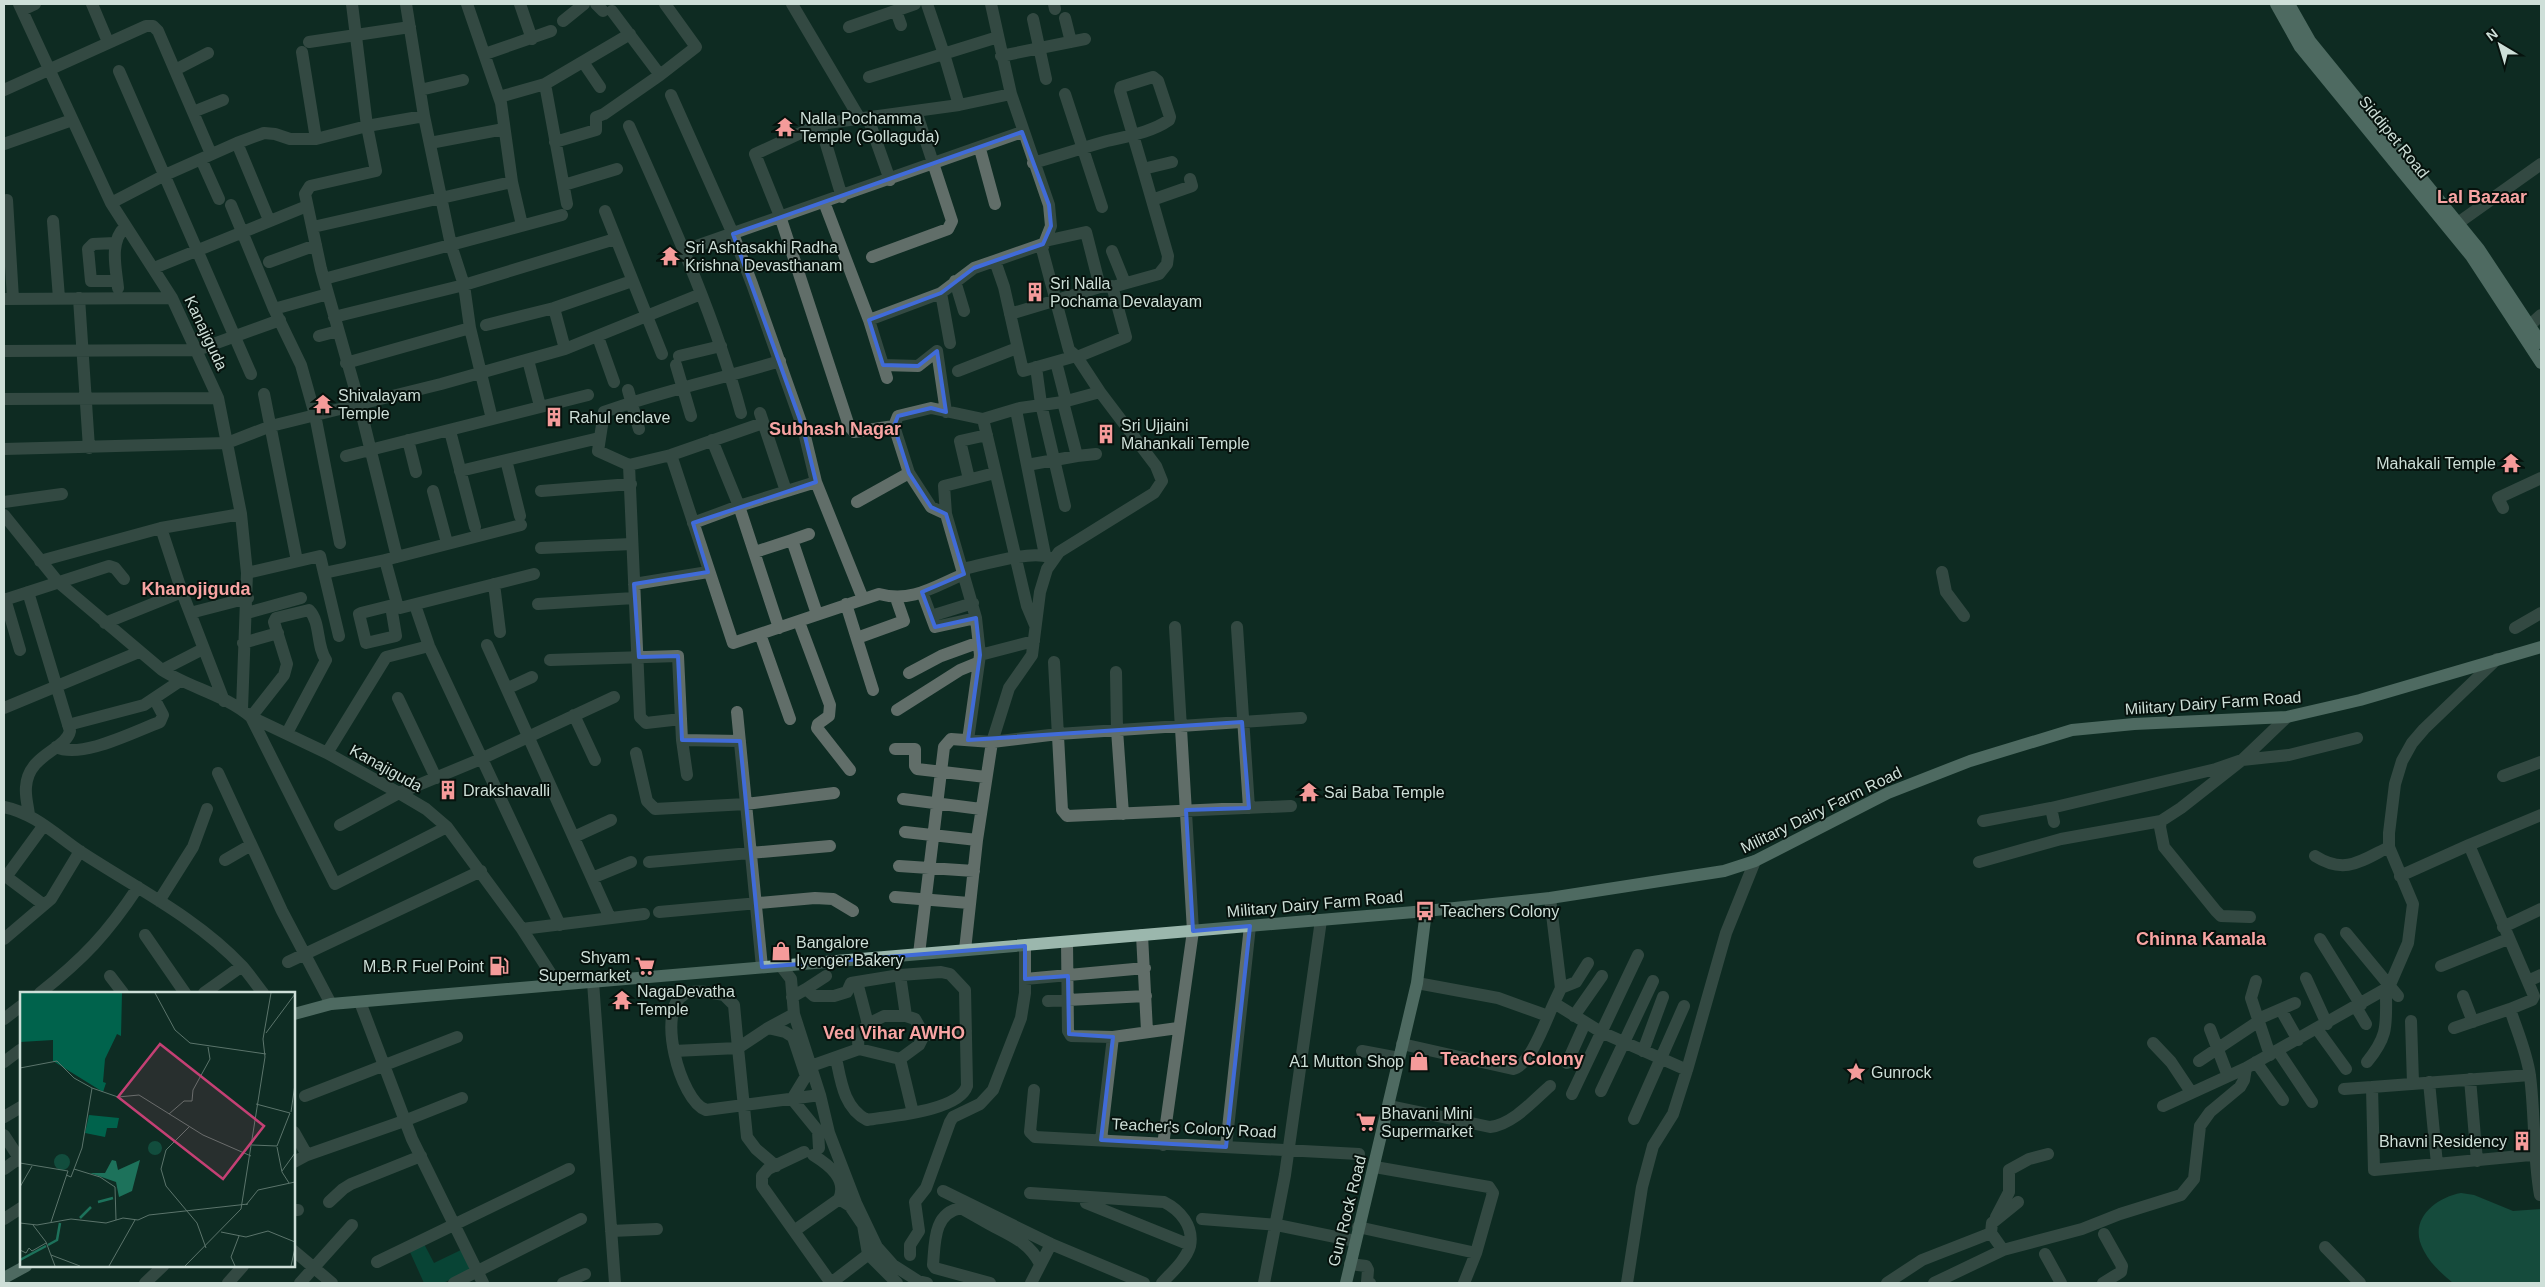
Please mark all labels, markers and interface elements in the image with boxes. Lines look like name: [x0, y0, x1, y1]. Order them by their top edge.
north arrow: [2475, 20, 2525, 70]
text: N: [2483, 25, 2501, 44]
street label: Siddipet Road: [2356, 93, 2432, 181]
place label: Nalla Pochamma Temple (Gollaguda): [800, 110, 940, 145]
temple icon: Nalla Pochamma Temple (Gollaguda): [774, 116, 796, 138]
district label: Lal Bazaar: [2437, 187, 2527, 207]
place label: Sri Ashtasakhi Radha Krishna Devasthanam: [685, 239, 842, 274]
temple icon: Sri Ashtasakhi Radha Krishna Devasthanam: [659, 245, 681, 267]
place label: Sri Nalla Pochama Devalayam: [1050, 275, 1202, 310]
building icon: Sri Nalla Pochama Devalayam: [1024, 281, 1046, 303]
street label: Kanajiguda: [181, 293, 231, 373]
place label: Shivalayam Temple: [338, 387, 421, 422]
temple icon: Shivalayam Temple: [312, 393, 334, 415]
building icon: Rahul enclave: [543, 406, 565, 428]
place label: Rahul enclave: [569, 409, 671, 426]
place label: Sri Ujjaini Mahankali Temple: [1121, 417, 1250, 452]
district label: Subhash Nagar: [769, 419, 901, 439]
building icon: Sri Ujjaini Mahankali Temple: [1095, 423, 1117, 445]
temple icon: Mahakali Temple: [2500, 452, 2522, 474]
place label: Mahakali Temple: [2376, 455, 2496, 472]
district label: Khanojiguda: [142, 579, 251, 599]
street label: Military Dairy Farm Road: [2124, 688, 2302, 718]
street label: Kanajiguda: [347, 741, 425, 795]
street label: Military Dairy Farm Road: [1738, 764, 1904, 856]
building icon: Drakshavalli: [437, 779, 459, 801]
temple icon: Sai Baba Temple: [1298, 781, 1320, 803]
place label: Drakshavalli: [463, 782, 550, 799]
place label: Sai Baba Temple: [1324, 784, 1445, 801]
street label: Military Dairy Farm Road: [1226, 888, 1404, 920]
bus stop icon: Teachers Colony: [1414, 900, 1436, 922]
place label: Teachers Colony: [1440, 903, 1559, 920]
district label: Chinna Kamala: [2136, 929, 2267, 949]
place label: Bangalore Iyenger Bakery: [796, 934, 904, 969]
shop icon: Bangalore Iyenger Bakery: [770, 940, 792, 962]
place label: Shyam Supermarket: [538, 949, 631, 984]
fuel station icon: M.B.R Fuel Point: [488, 955, 510, 977]
supermarket icon: Shyam Supermarket: [634, 955, 656, 977]
place label: M.B.R Fuel Point: [363, 958, 485, 975]
place label: NagaDevatha Temple: [637, 983, 735, 1018]
temple icon: NagaDevatha Temple: [611, 989, 633, 1011]
inset map: [20, 992, 295, 1267]
district label: Ved Vihar AWHO: [823, 1023, 965, 1043]
district label: Teachers Colony: [1440, 1049, 1584, 1069]
shop icon: A1 Mutton Shop: [1408, 1050, 1430, 1072]
place label: A1 Mutton Shop: [1289, 1053, 1404, 1070]
place icon: Gunrock: [1845, 1061, 1867, 1083]
place label: Gunrock: [1871, 1064, 1932, 1081]
place label: Bhavani Mini Supermarket: [1381, 1105, 1473, 1140]
supermarket icon: Bhavani Mini Supermarket: [1355, 1111, 1377, 1133]
street label: Teacher's Colony Road: [1111, 1115, 1277, 1141]
building icon: Bhavni Residency: [2511, 1130, 2533, 1152]
place label: Bhavni Residency: [2379, 1133, 2507, 1150]
street label: Gun Rock Road: [1325, 1154, 1369, 1268]

